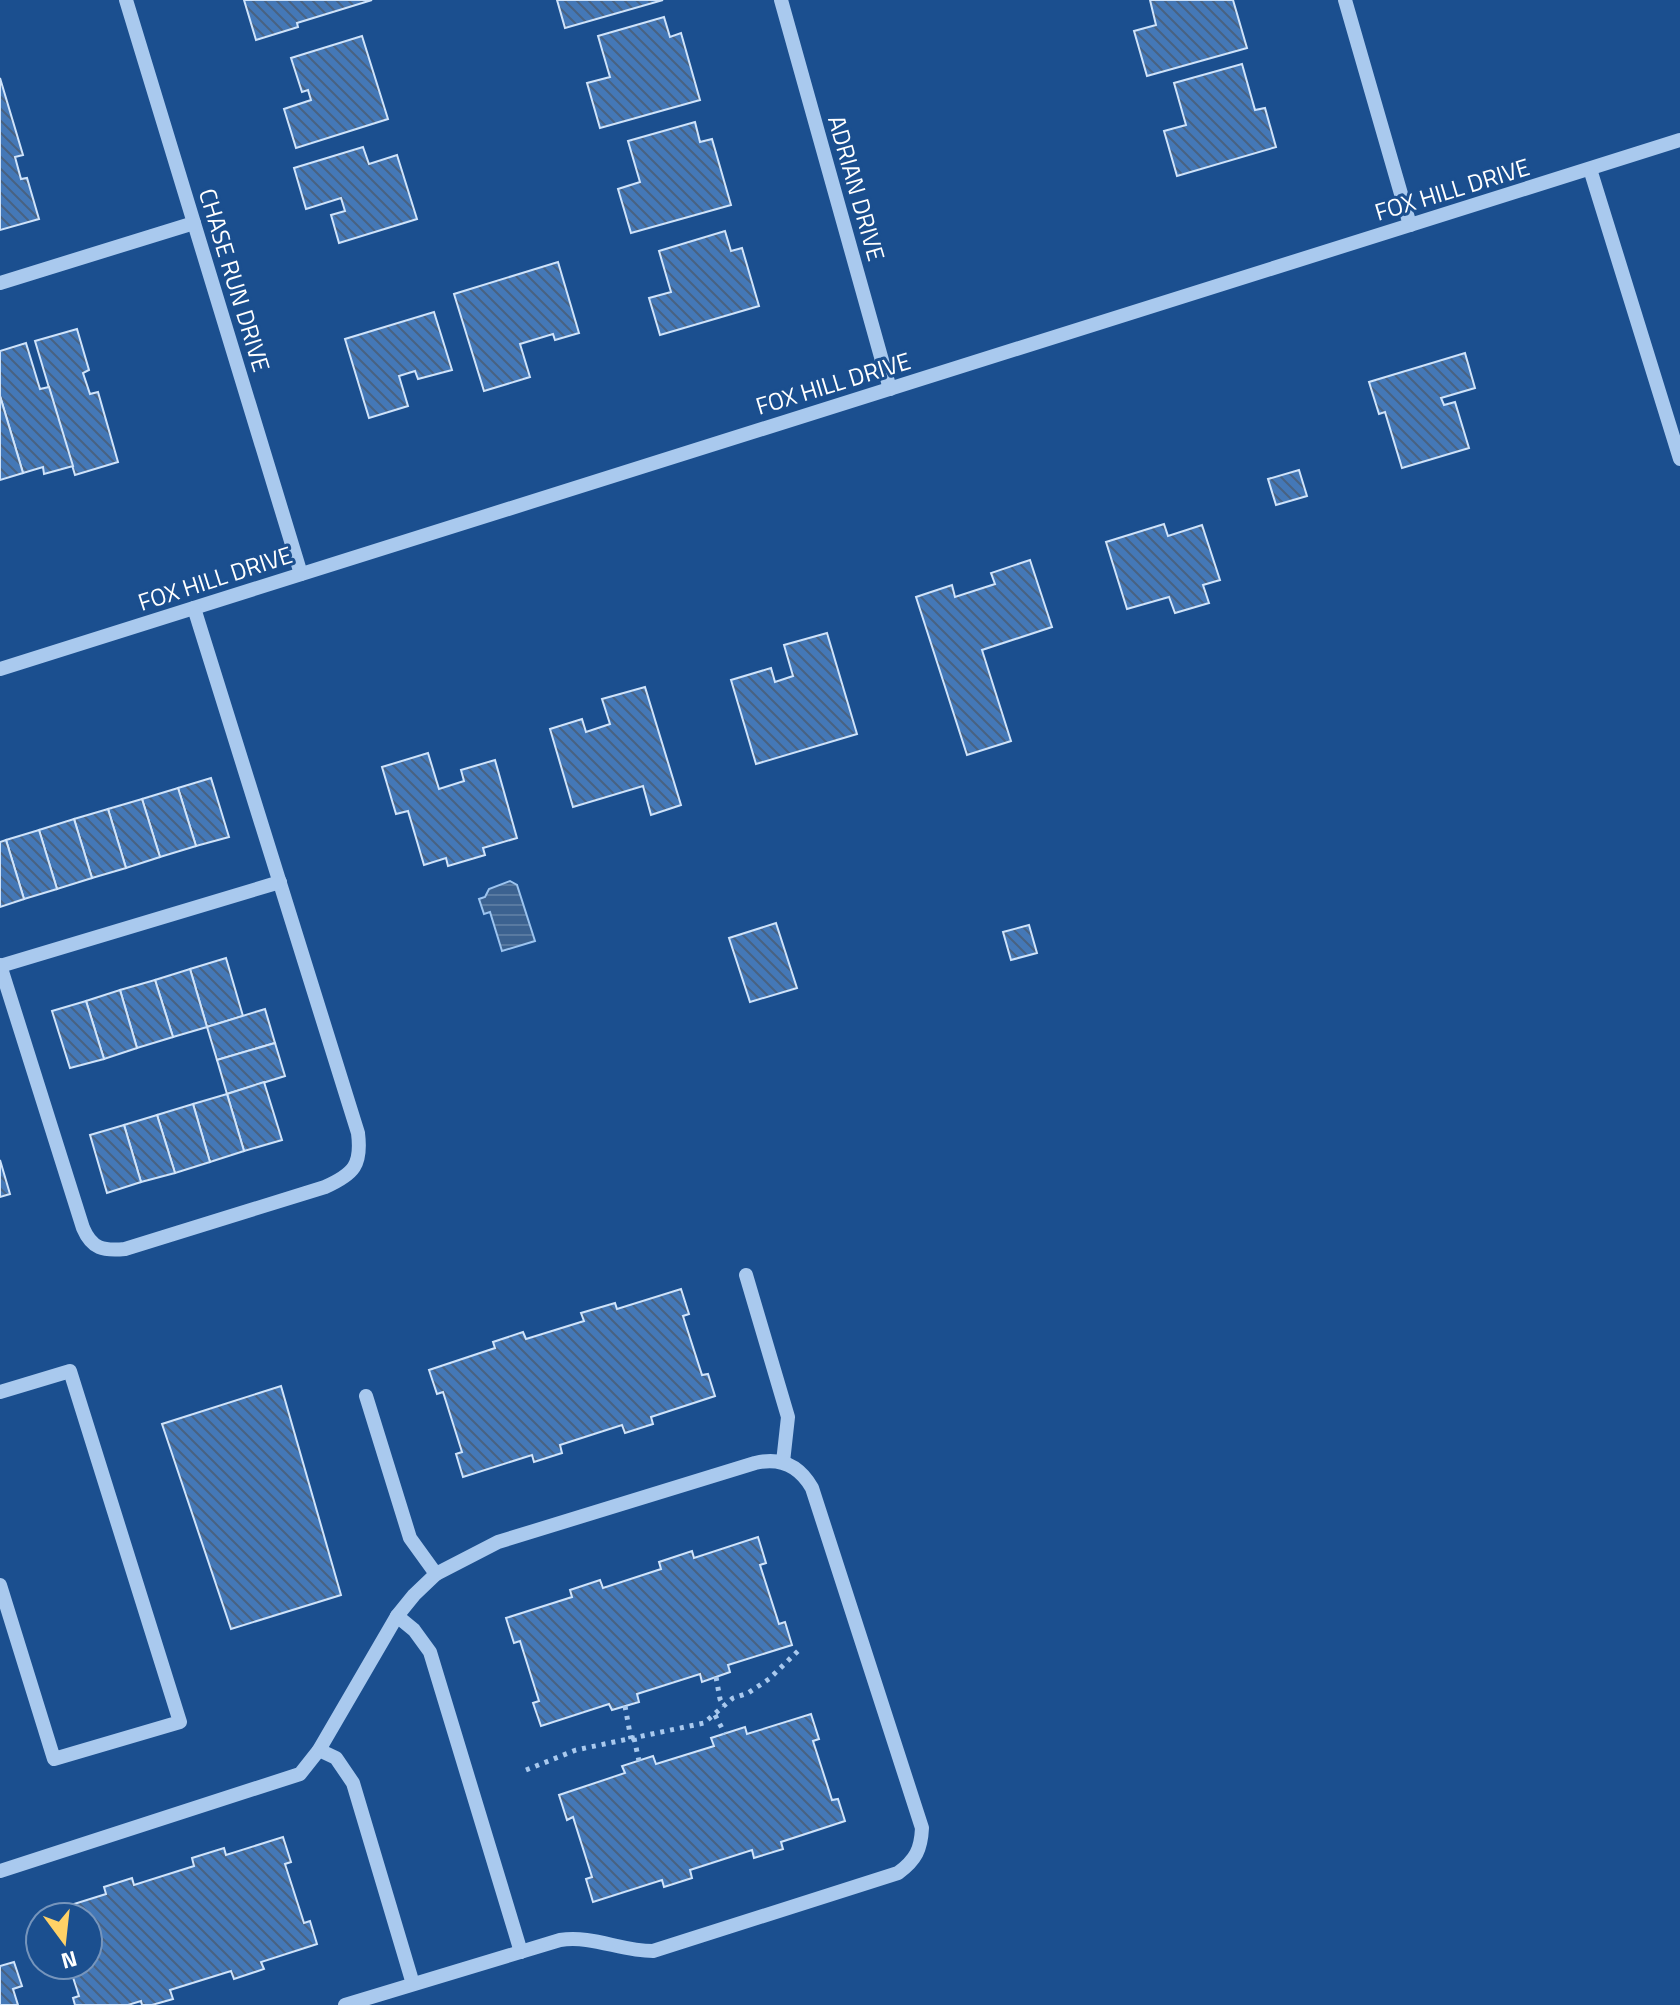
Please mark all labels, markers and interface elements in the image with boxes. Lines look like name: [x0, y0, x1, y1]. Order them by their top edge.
street label: ADRIAN DRIVE: [819, 111, 895, 265]
street label: FOX HILL DRIVE: [1370, 148, 1534, 230]
street label: CHASE RUN DRIVE: [190, 184, 280, 376]
street label: FOX HILL DRIVE: [751, 342, 915, 424]
street label: FOX HILL DRIVE: [133, 536, 297, 620]
north arrow: [24, 1901, 104, 1981]
text: N: [57, 1942, 81, 1979]

